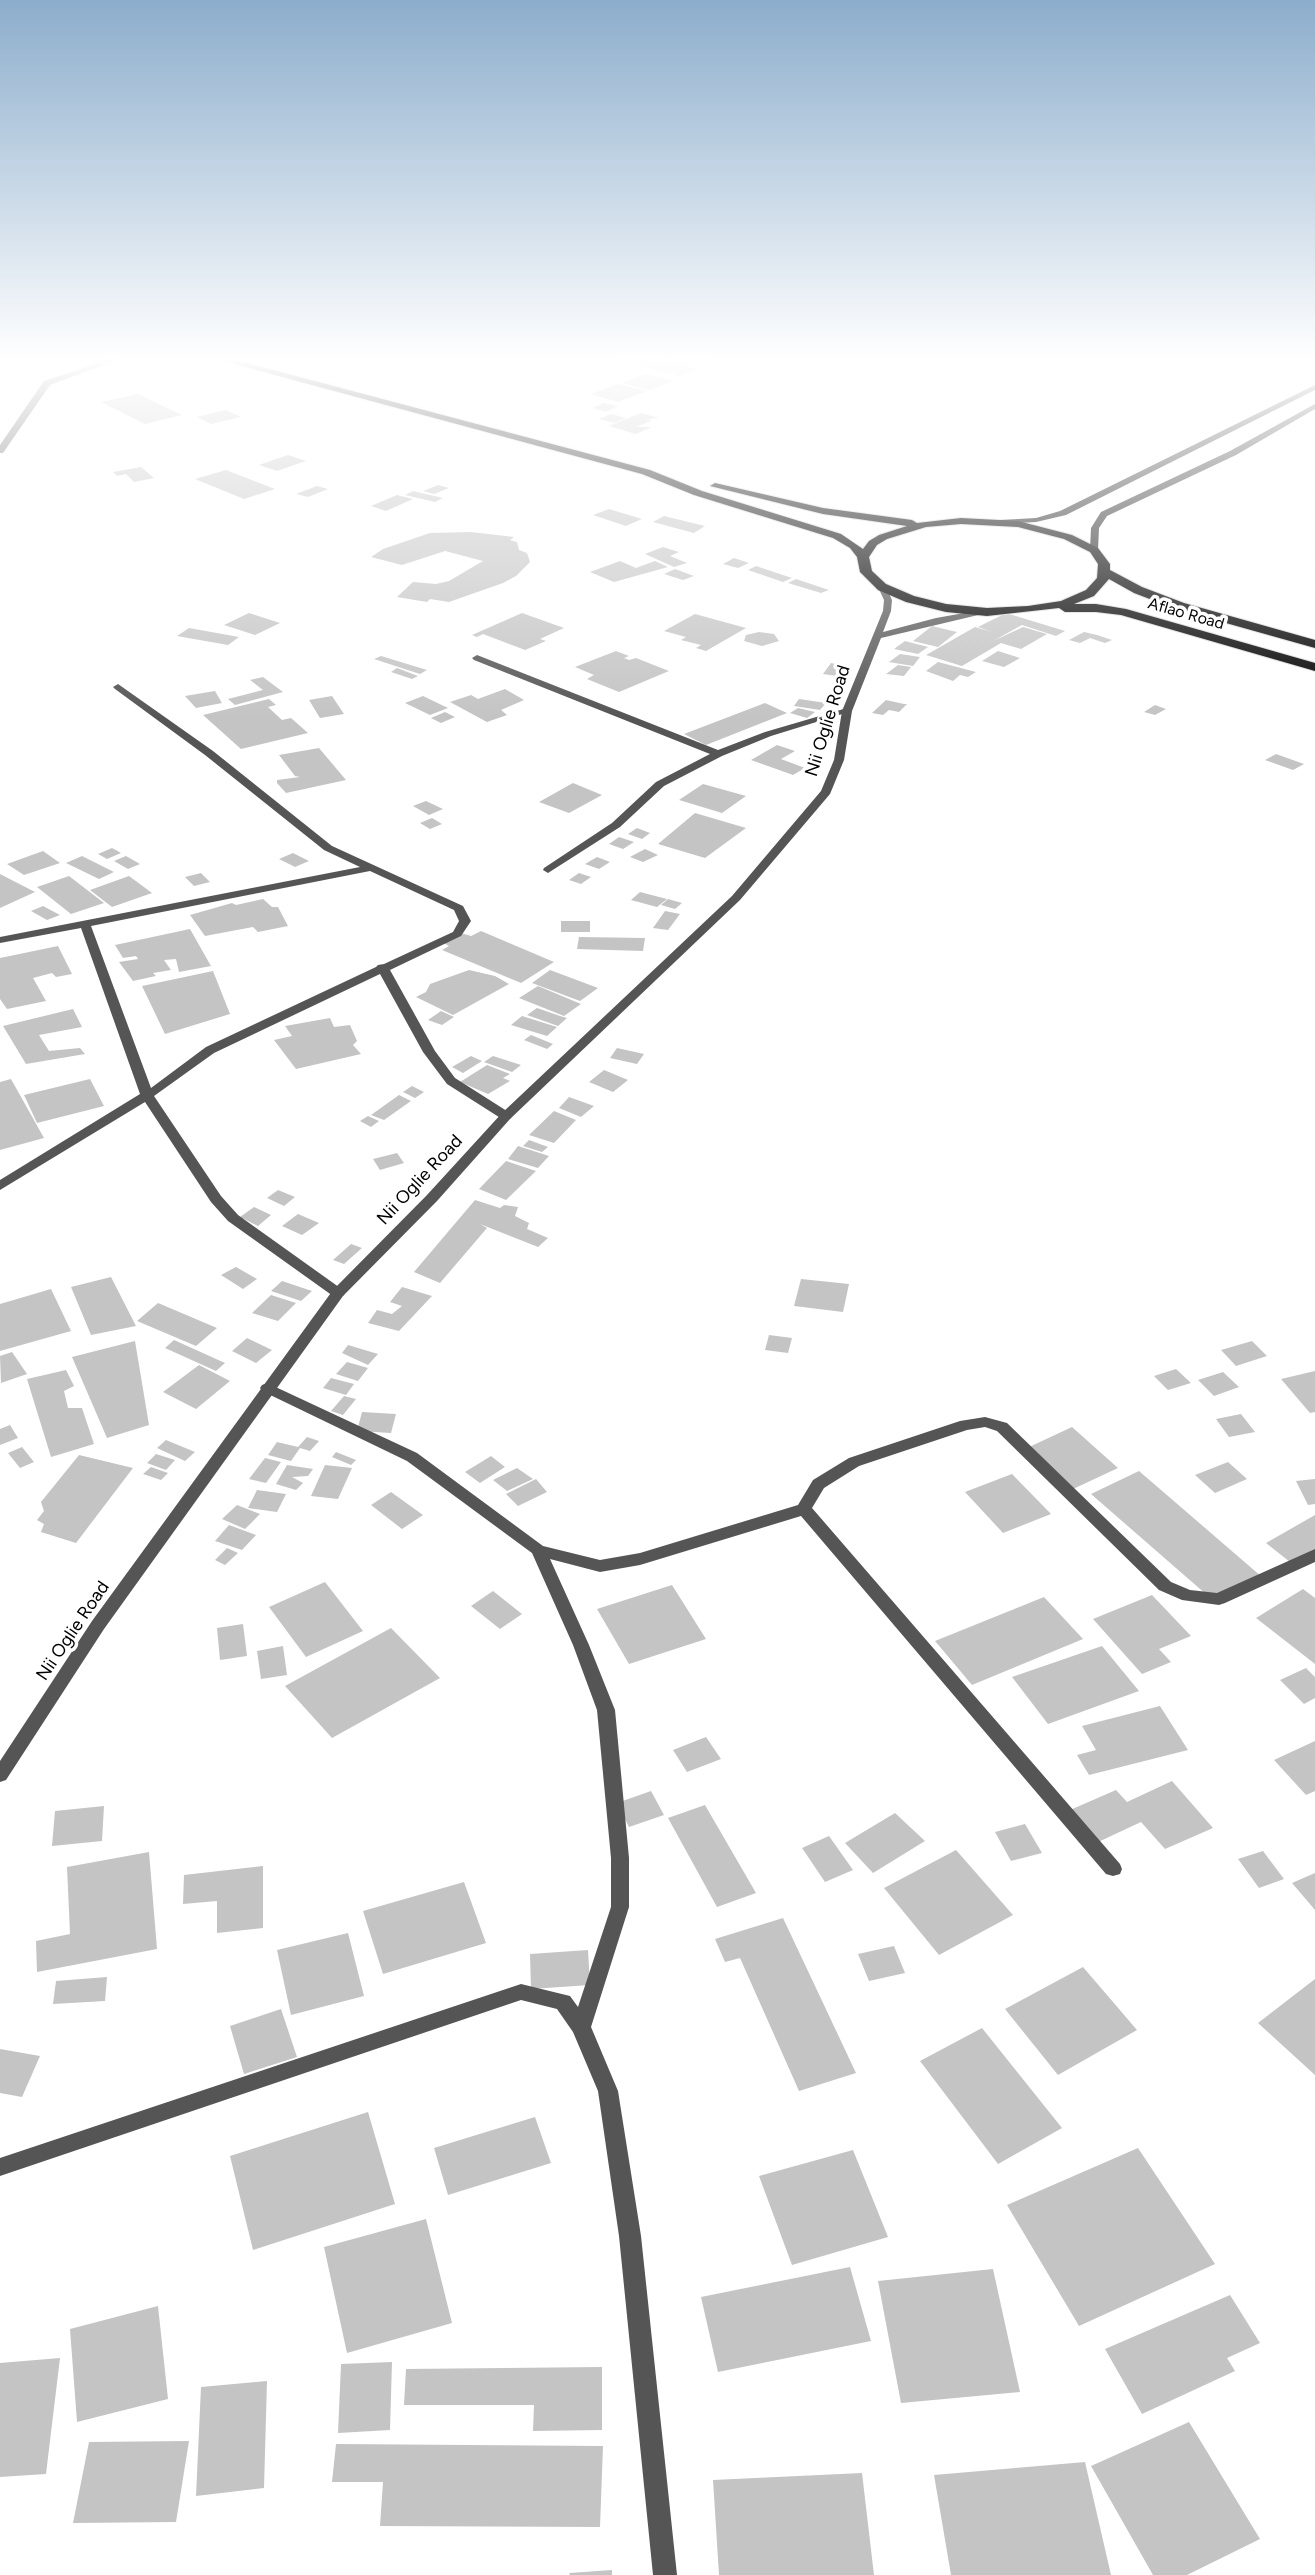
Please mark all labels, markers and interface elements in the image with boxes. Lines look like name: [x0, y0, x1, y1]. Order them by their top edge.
street label: Aflao Road: [1146, 594, 1226, 634]
street label: Nii Oglie Road: [801, 663, 855, 779]
street label: Nii Oglie Road: [373, 1131, 467, 1229]
street label: Nii Oglie Road: [32, 1577, 114, 1685]

